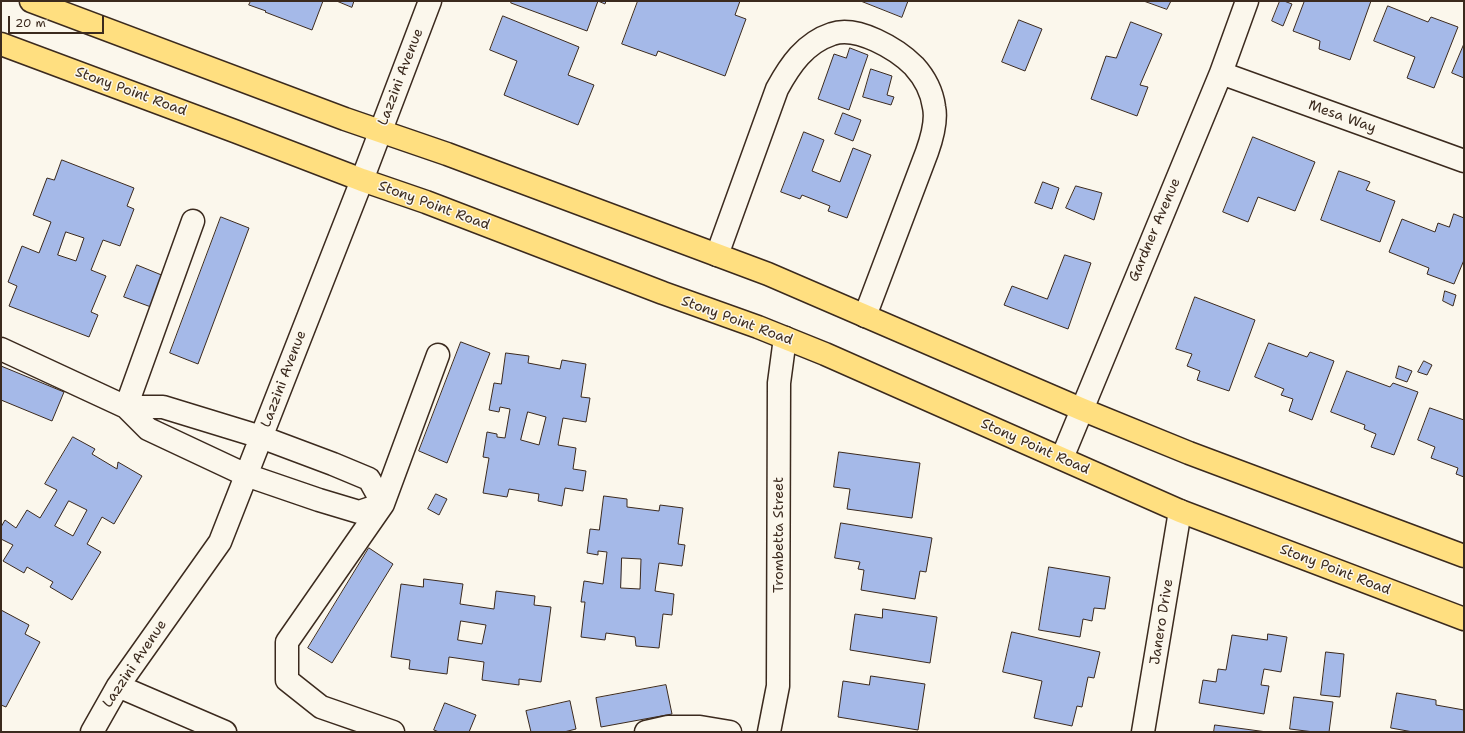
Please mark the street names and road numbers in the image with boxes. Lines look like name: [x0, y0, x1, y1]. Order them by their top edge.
street label: Lazzini Avenue: [375, 26, 427, 128]
street label: Stony Point Road: [73, 64, 189, 120]
street label: Mesa Way: [1306, 97, 1378, 137]
street label: Gardner Avenue: [1126, 176, 1184, 284]
street label: Stony Point Road: [376, 178, 492, 234]
street label: Stony Point Road: [679, 293, 795, 349]
street label: Lazzini Avenue: [258, 328, 310, 430]
street label: Stony Point Road: [978, 415, 1092, 479]
street label: Trombetta Street: [771, 477, 787, 593]
street label: Stony Point Road: [1277, 541, 1393, 599]
street label: Janero Drive: [1147, 578, 1177, 666]
street label: Lazzini Avenue: [99, 617, 171, 711]

